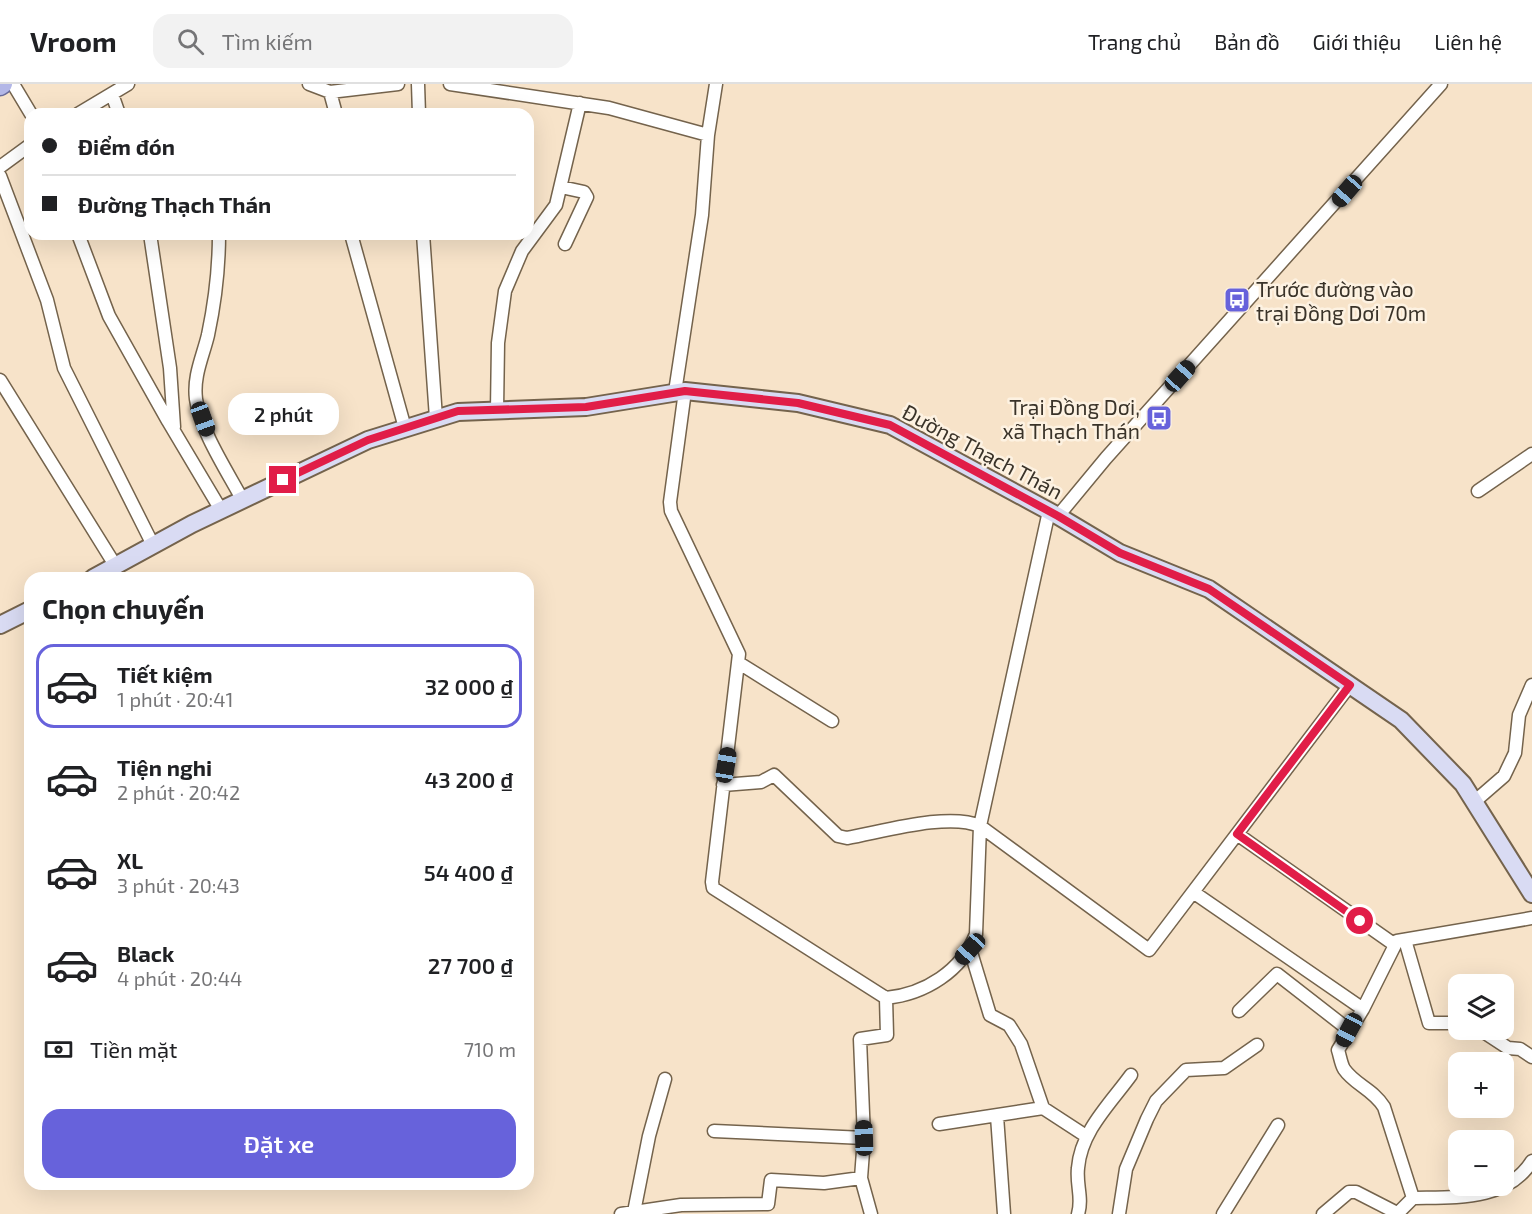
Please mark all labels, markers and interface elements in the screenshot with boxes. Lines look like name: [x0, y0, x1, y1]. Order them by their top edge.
search box: [153, 14, 573, 68]
text: Vroom: [30, 24, 117, 58]
icon: search: [174, 25, 207, 58]
text: Tìm kiếm: [222, 28, 313, 54]
text: Trang chủ: [1088, 29, 1181, 54]
text: Bản đồ: [1214, 29, 1280, 54]
text: Giới thiệu: [1313, 29, 1401, 54]
text: Liên hệ: [1434, 29, 1502, 54]
text: Điểm đón: [78, 133, 175, 159]
car: [1328, 172, 1366, 210]
text: Đường Thạch Thán: [78, 191, 271, 217]
place label: Trước đường vào trại Đồng Dơi 70m: [1256, 276, 1426, 325]
bus stop icon: Trước đường vào trại Đồng Dơi 70m: [1222, 285, 1252, 315]
car: [1161, 357, 1199, 395]
callout: 2 phút: [228, 393, 338, 435]
place label: Trại Đồng Dơi, xã Thạch Thán: [1002, 394, 1140, 443]
street label: Đường Thạch Thán: [899, 398, 1067, 504]
car: [188, 399, 218, 439]
text: 2 phút: [254, 402, 313, 426]
bus stop icon: Trại Đồng Dơi, xã Thạch Thán: [1144, 403, 1174, 433]
route end: [269, 466, 296, 493]
text: Chọn chuyến: [42, 592, 205, 624]
icon: car: [45, 659, 99, 713]
text: Tiết kiệm: [117, 661, 213, 687]
text: 32 000 ₫: [425, 673, 513, 699]
text: 1 phút · 20:41: [117, 687, 234, 711]
car: [714, 746, 738, 784]
icon: car: [45, 752, 99, 806]
text: Tiện nghi: [117, 754, 212, 780]
text: 43 200 ₫: [425, 766, 513, 792]
text: 2 phút · 20:42: [117, 780, 240, 804]
icon: car: [45, 845, 99, 899]
text: XL: [117, 847, 143, 873]
text: 54 400 ₫: [424, 859, 513, 885]
text: 3 phút · 20:43: [117, 873, 240, 897]
route start: [1346, 907, 1373, 934]
car: [951, 930, 989, 968]
icon: car: [45, 938, 99, 992]
text: Black: [117, 940, 174, 966]
text: 27 700 ₫: [428, 952, 513, 978]
text: 4 phút · 20:44: [117, 966, 242, 990]
map controls: [1448, 974, 1514, 1196]
button: layers: [1448, 974, 1514, 1040]
car: [1333, 1010, 1365, 1050]
icon: cash: [42, 1033, 75, 1066]
text: Tiền mặt: [90, 1036, 177, 1062]
text: 710 m: [464, 1037, 516, 1061]
button: +: [1448, 1052, 1514, 1118]
button: Đặt xe: [42, 1109, 516, 1178]
car: [854, 1120, 874, 1156]
button: −: [1448, 1130, 1514, 1196]

